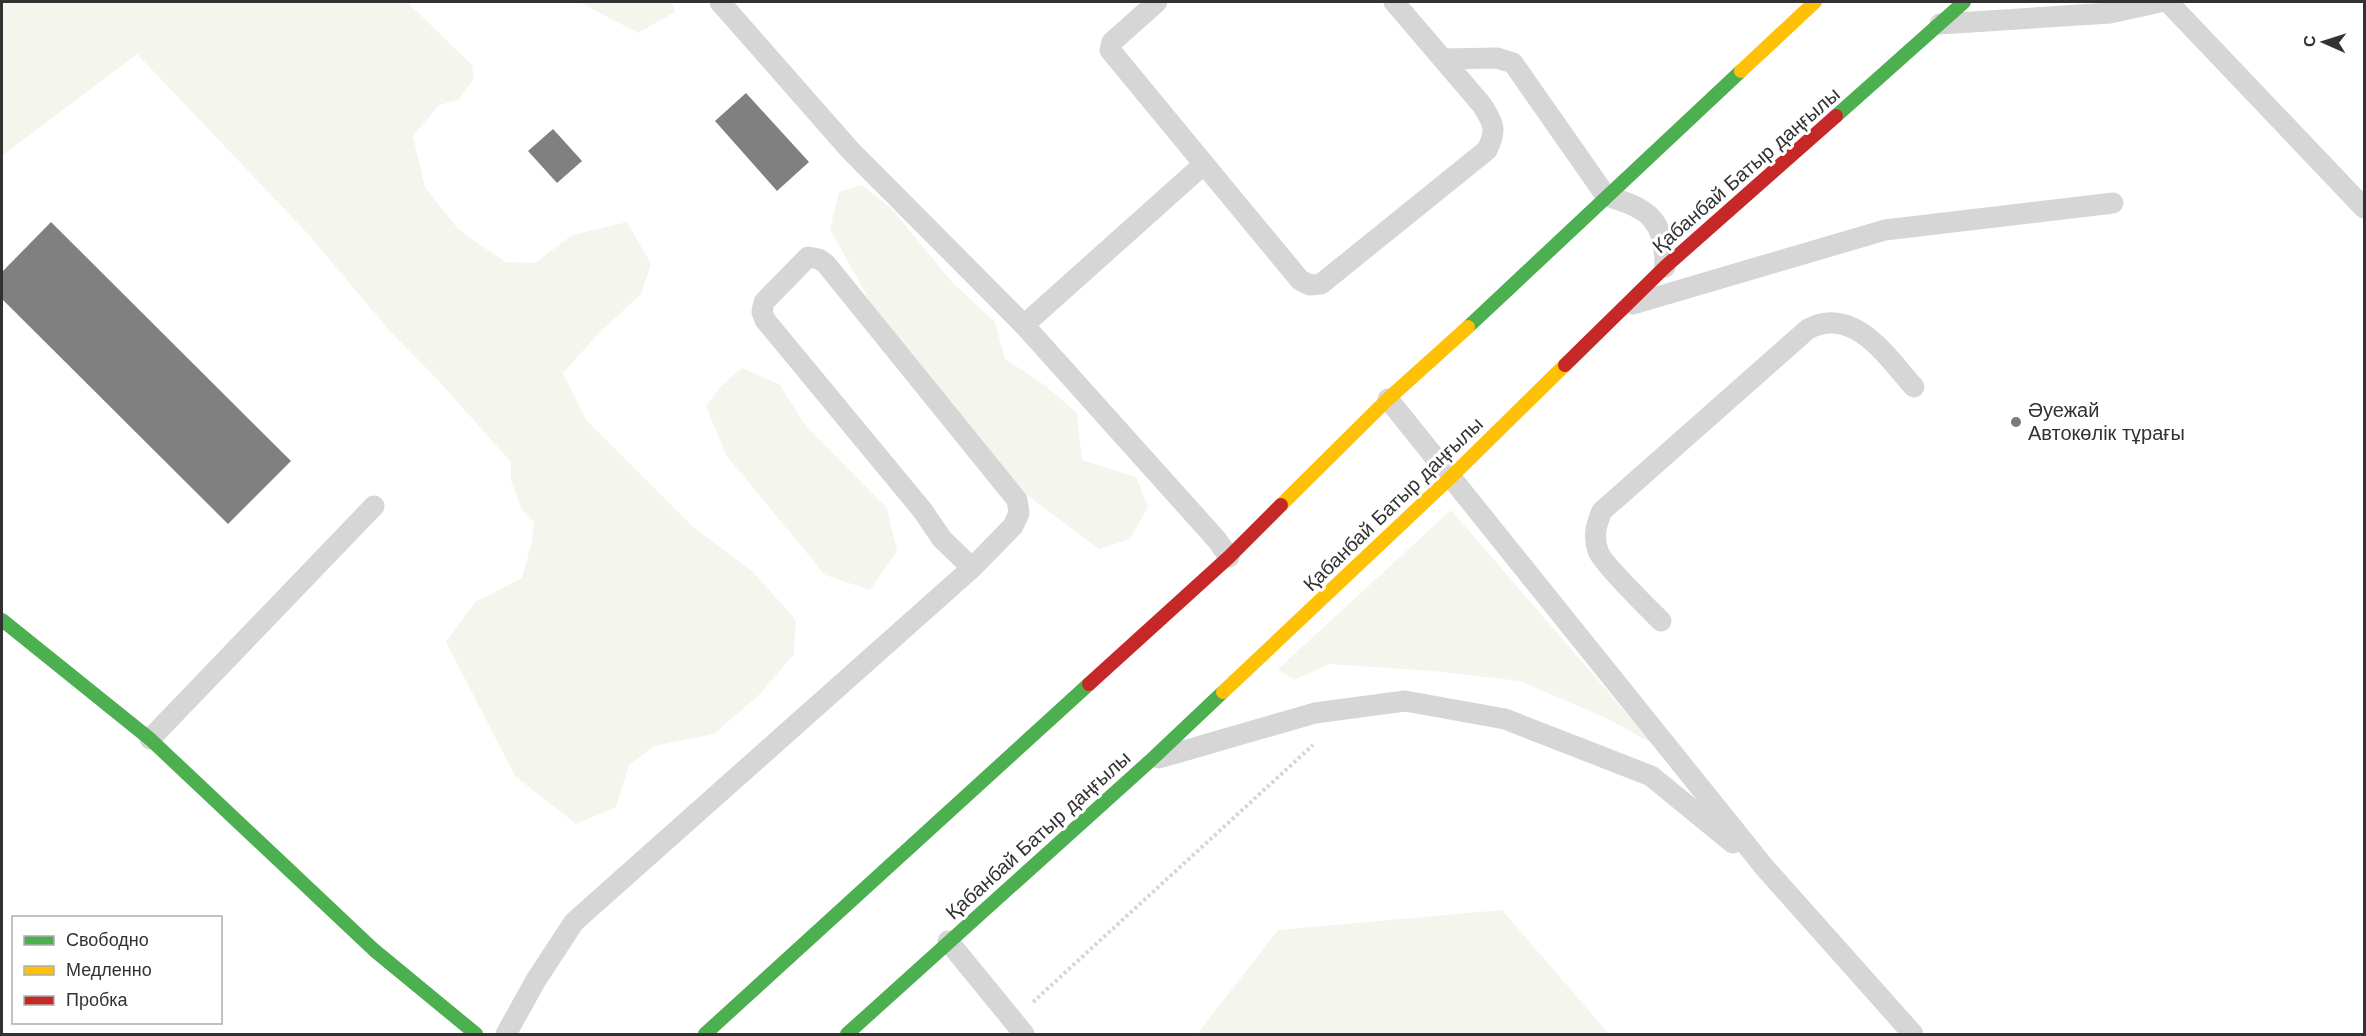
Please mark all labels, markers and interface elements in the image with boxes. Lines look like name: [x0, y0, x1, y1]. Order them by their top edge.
north arrow: [2294, 12, 2354, 72]
text: С: [2301, 35, 2318, 47]
street label: Қабанбай Батыр даңғылы: [1648, 83, 1844, 257]
place label: Әуежай Автокөлік тұрағы: [2028, 399, 2185, 444]
street label: Қабанбай Батыр даңғылы: [1299, 413, 1487, 595]
marker: Әуежай Автокөлік тұрағы: [2009, 415, 2023, 429]
street label: Қабанбай Батыр даңғылы: [941, 746, 1135, 924]
legend: [12, 916, 222, 1024]
text: Свободно: [66, 930, 149, 950]
text: Медленно: [66, 960, 152, 980]
text: Пробка: [66, 990, 129, 1010]

